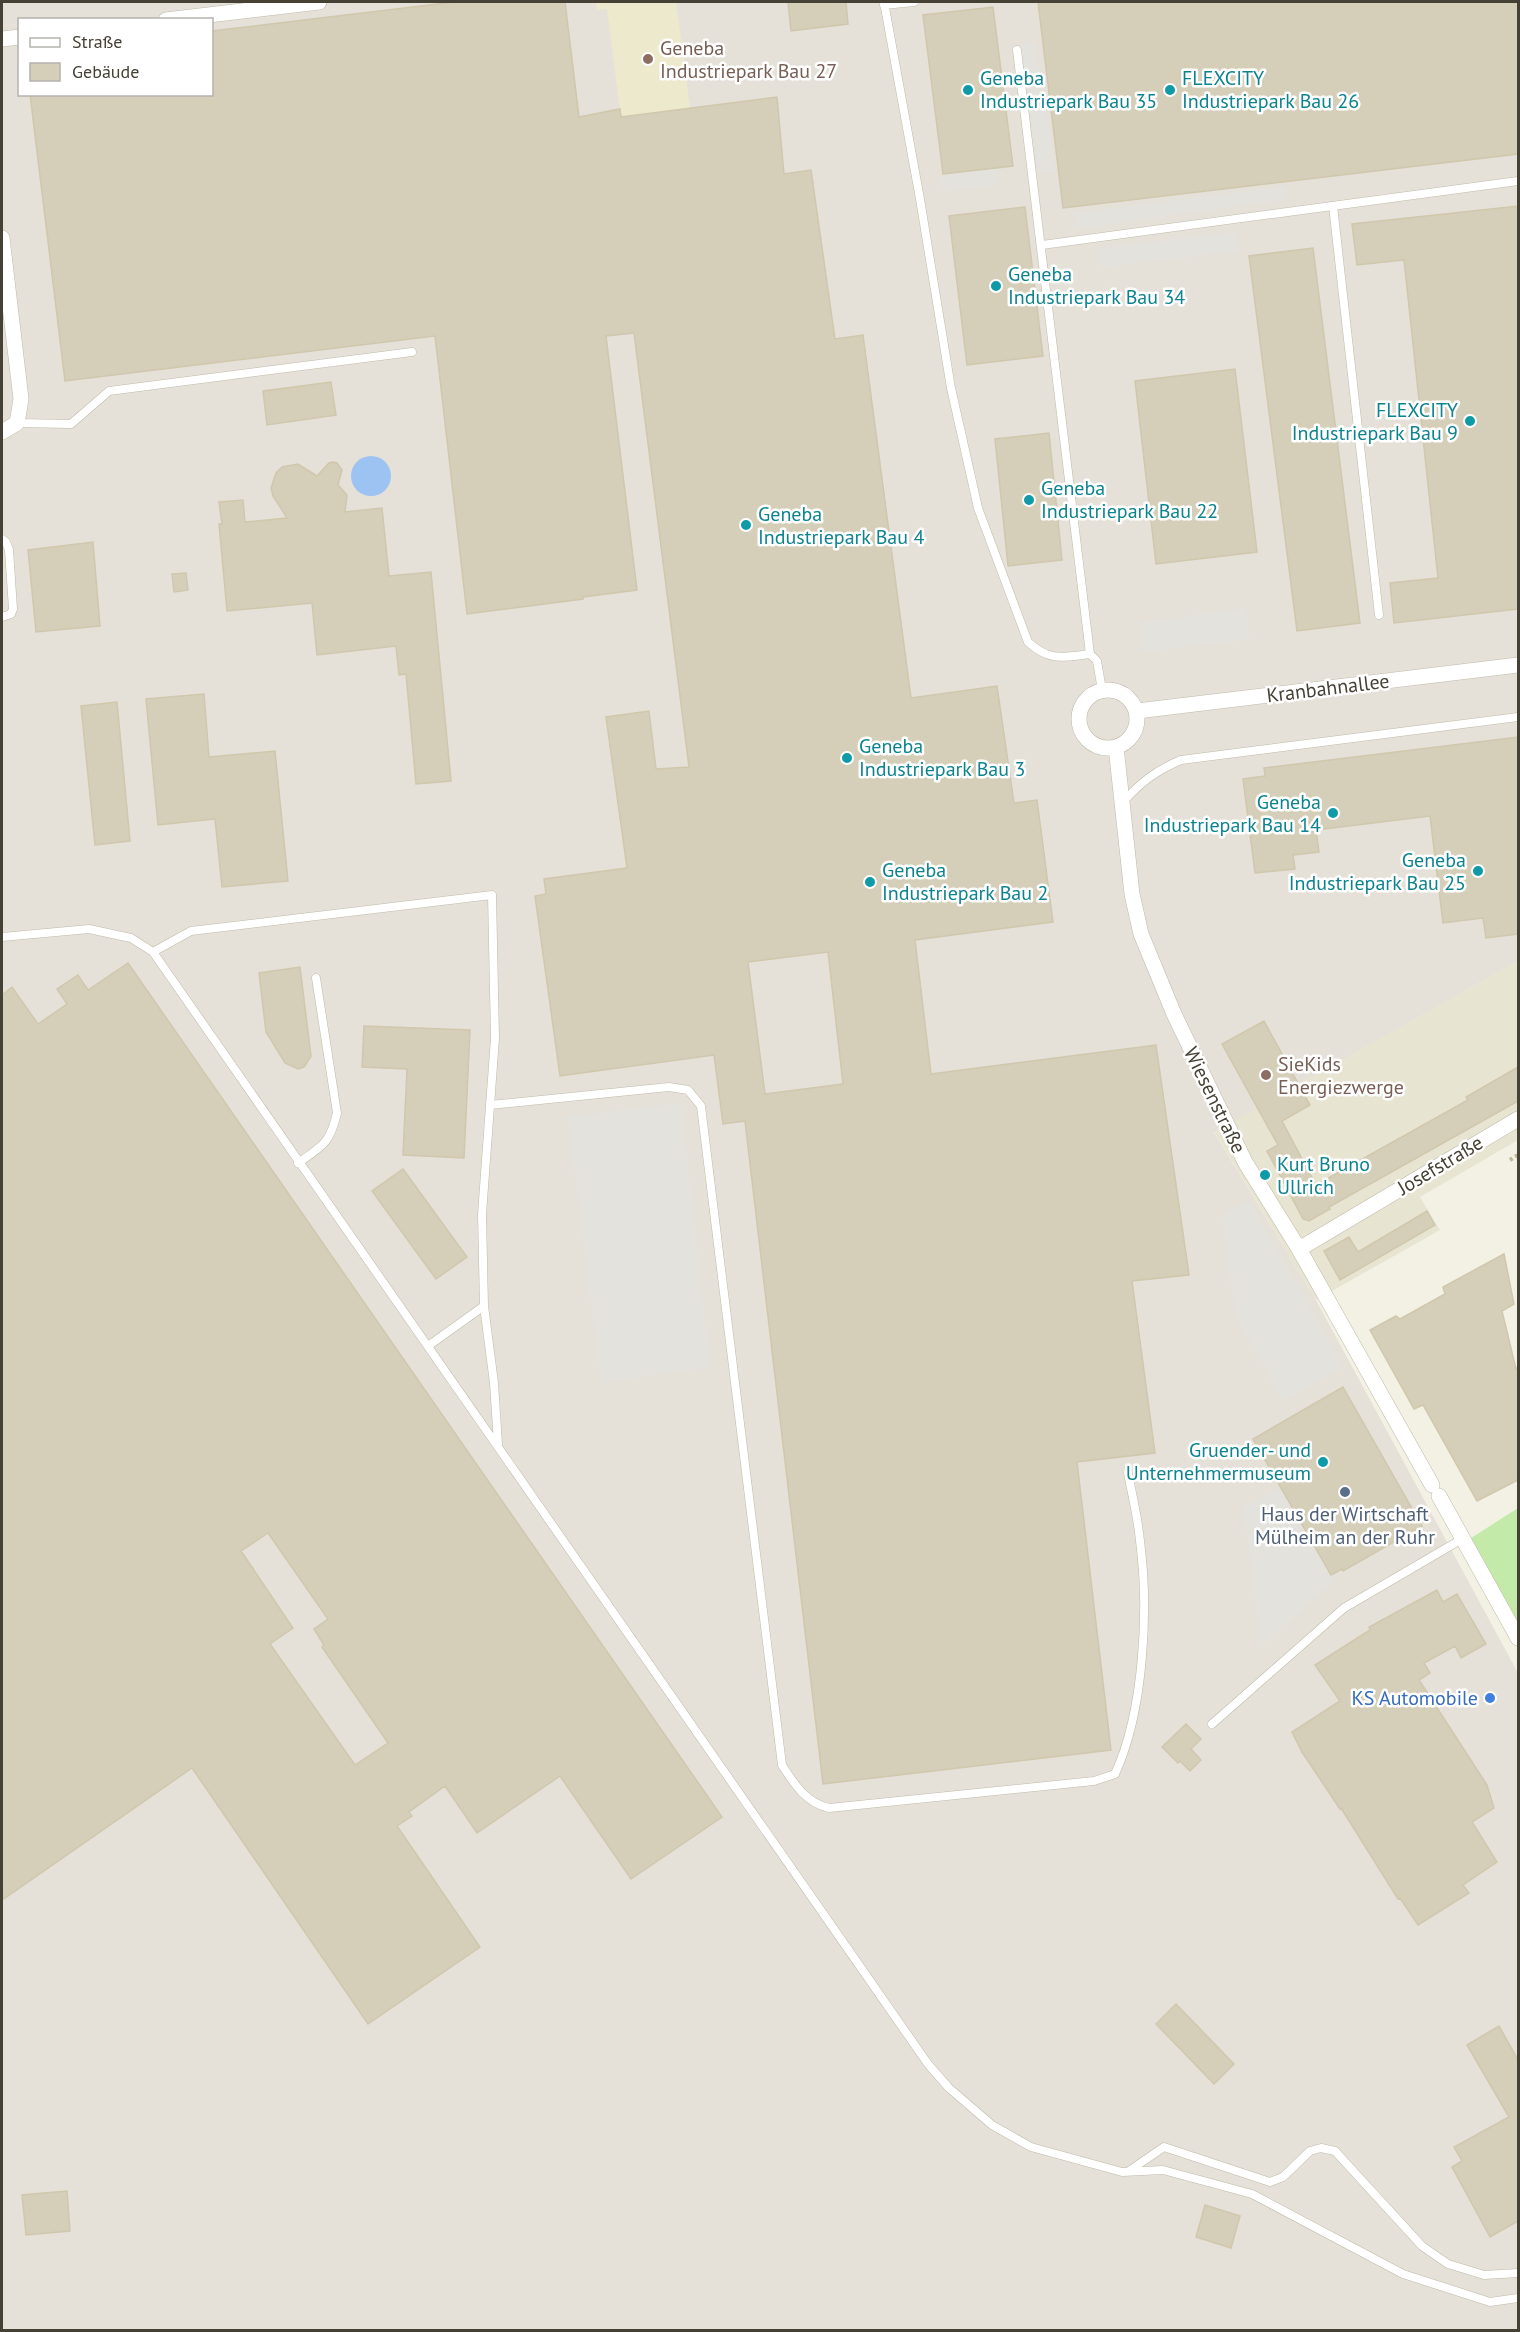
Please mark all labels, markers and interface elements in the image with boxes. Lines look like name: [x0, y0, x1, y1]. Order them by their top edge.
legend: [18, 18, 213, 96]
text: Straße: [72, 30, 123, 53]
place label: Geneba Industriepark Bau 27: [660, 35, 837, 84]
marker: Geneba Industriepark Bau 27: [641, 52, 655, 66]
text: Gebäude: [72, 60, 139, 83]
place label: Geneba Industriepark Bau 35: [980, 65, 1157, 114]
place label: FLEXCITY Industriepark Bau 26: [1182, 65, 1359, 114]
marker: Geneba Industriepark Bau 35: [961, 83, 975, 97]
marker: FLEXCITY Industriepark Bau 26: [1163, 83, 1177, 97]
place label: Geneba Industriepark Bau 34: [1008, 261, 1185, 310]
marker: Geneba Industriepark Bau 34: [989, 279, 1003, 293]
place label: FLEXCITY Industriepark Bau 9: [1292, 397, 1459, 446]
marker: FLEXCITY Industriepark Bau 9: [1463, 414, 1477, 428]
place label: Geneba Industriepark Bau 22: [1041, 475, 1218, 524]
marker: Geneba Industriepark Bau 22: [1022, 493, 1036, 507]
place label: Geneba Industriepark Bau 4: [758, 501, 924, 550]
marker: Geneba Industriepark Bau 4: [739, 518, 753, 532]
street label: Kranbahnallee: [1265, 668, 1391, 708]
place label: Geneba Industriepark Bau 3: [859, 733, 1025, 782]
marker: Geneba Industriepark Bau 3: [840, 751, 854, 765]
place label: Geneba Industriepark Bau 14: [1144, 789, 1321, 838]
marker: Geneba Industriepark Bau 14: [1326, 806, 1340, 820]
place label: Geneba Industriepark Bau 25: [1289, 847, 1466, 896]
place label: Geneba Industriepark Bau 2: [882, 857, 1048, 906]
marker: Geneba Industriepark Bau 25: [1471, 864, 1485, 878]
marker: Geneba Industriepark Bau 2: [863, 875, 877, 889]
street label: Wiesenstraße: [1178, 1042, 1252, 1158]
place label: SieKids Energiezwerge: [1278, 1051, 1404, 1100]
marker: SieKids Energiezwerge: [1259, 1068, 1273, 1082]
street label: Josefstraße: [1392, 1129, 1488, 1201]
place label: Kurt Bruno Ullrich: [1277, 1151, 1370, 1200]
marker: Kurt Bruno Ullrich: [1258, 1168, 1272, 1182]
place label: Gruender- und Unternehmermuseum: [1126, 1437, 1311, 1486]
marker: Gruender- und Unternehmermuseum: [1316, 1455, 1330, 1469]
marker: Haus der Wirtschaft Mülheim an der Ruhr: [1338, 1485, 1352, 1499]
place label: Haus der Wirtschaft Mülheim an der Ruhr: [1255, 1501, 1435, 1550]
place label: KS Automobile: [1352, 1685, 1478, 1711]
marker: KS Automobile: [1483, 1691, 1497, 1705]

